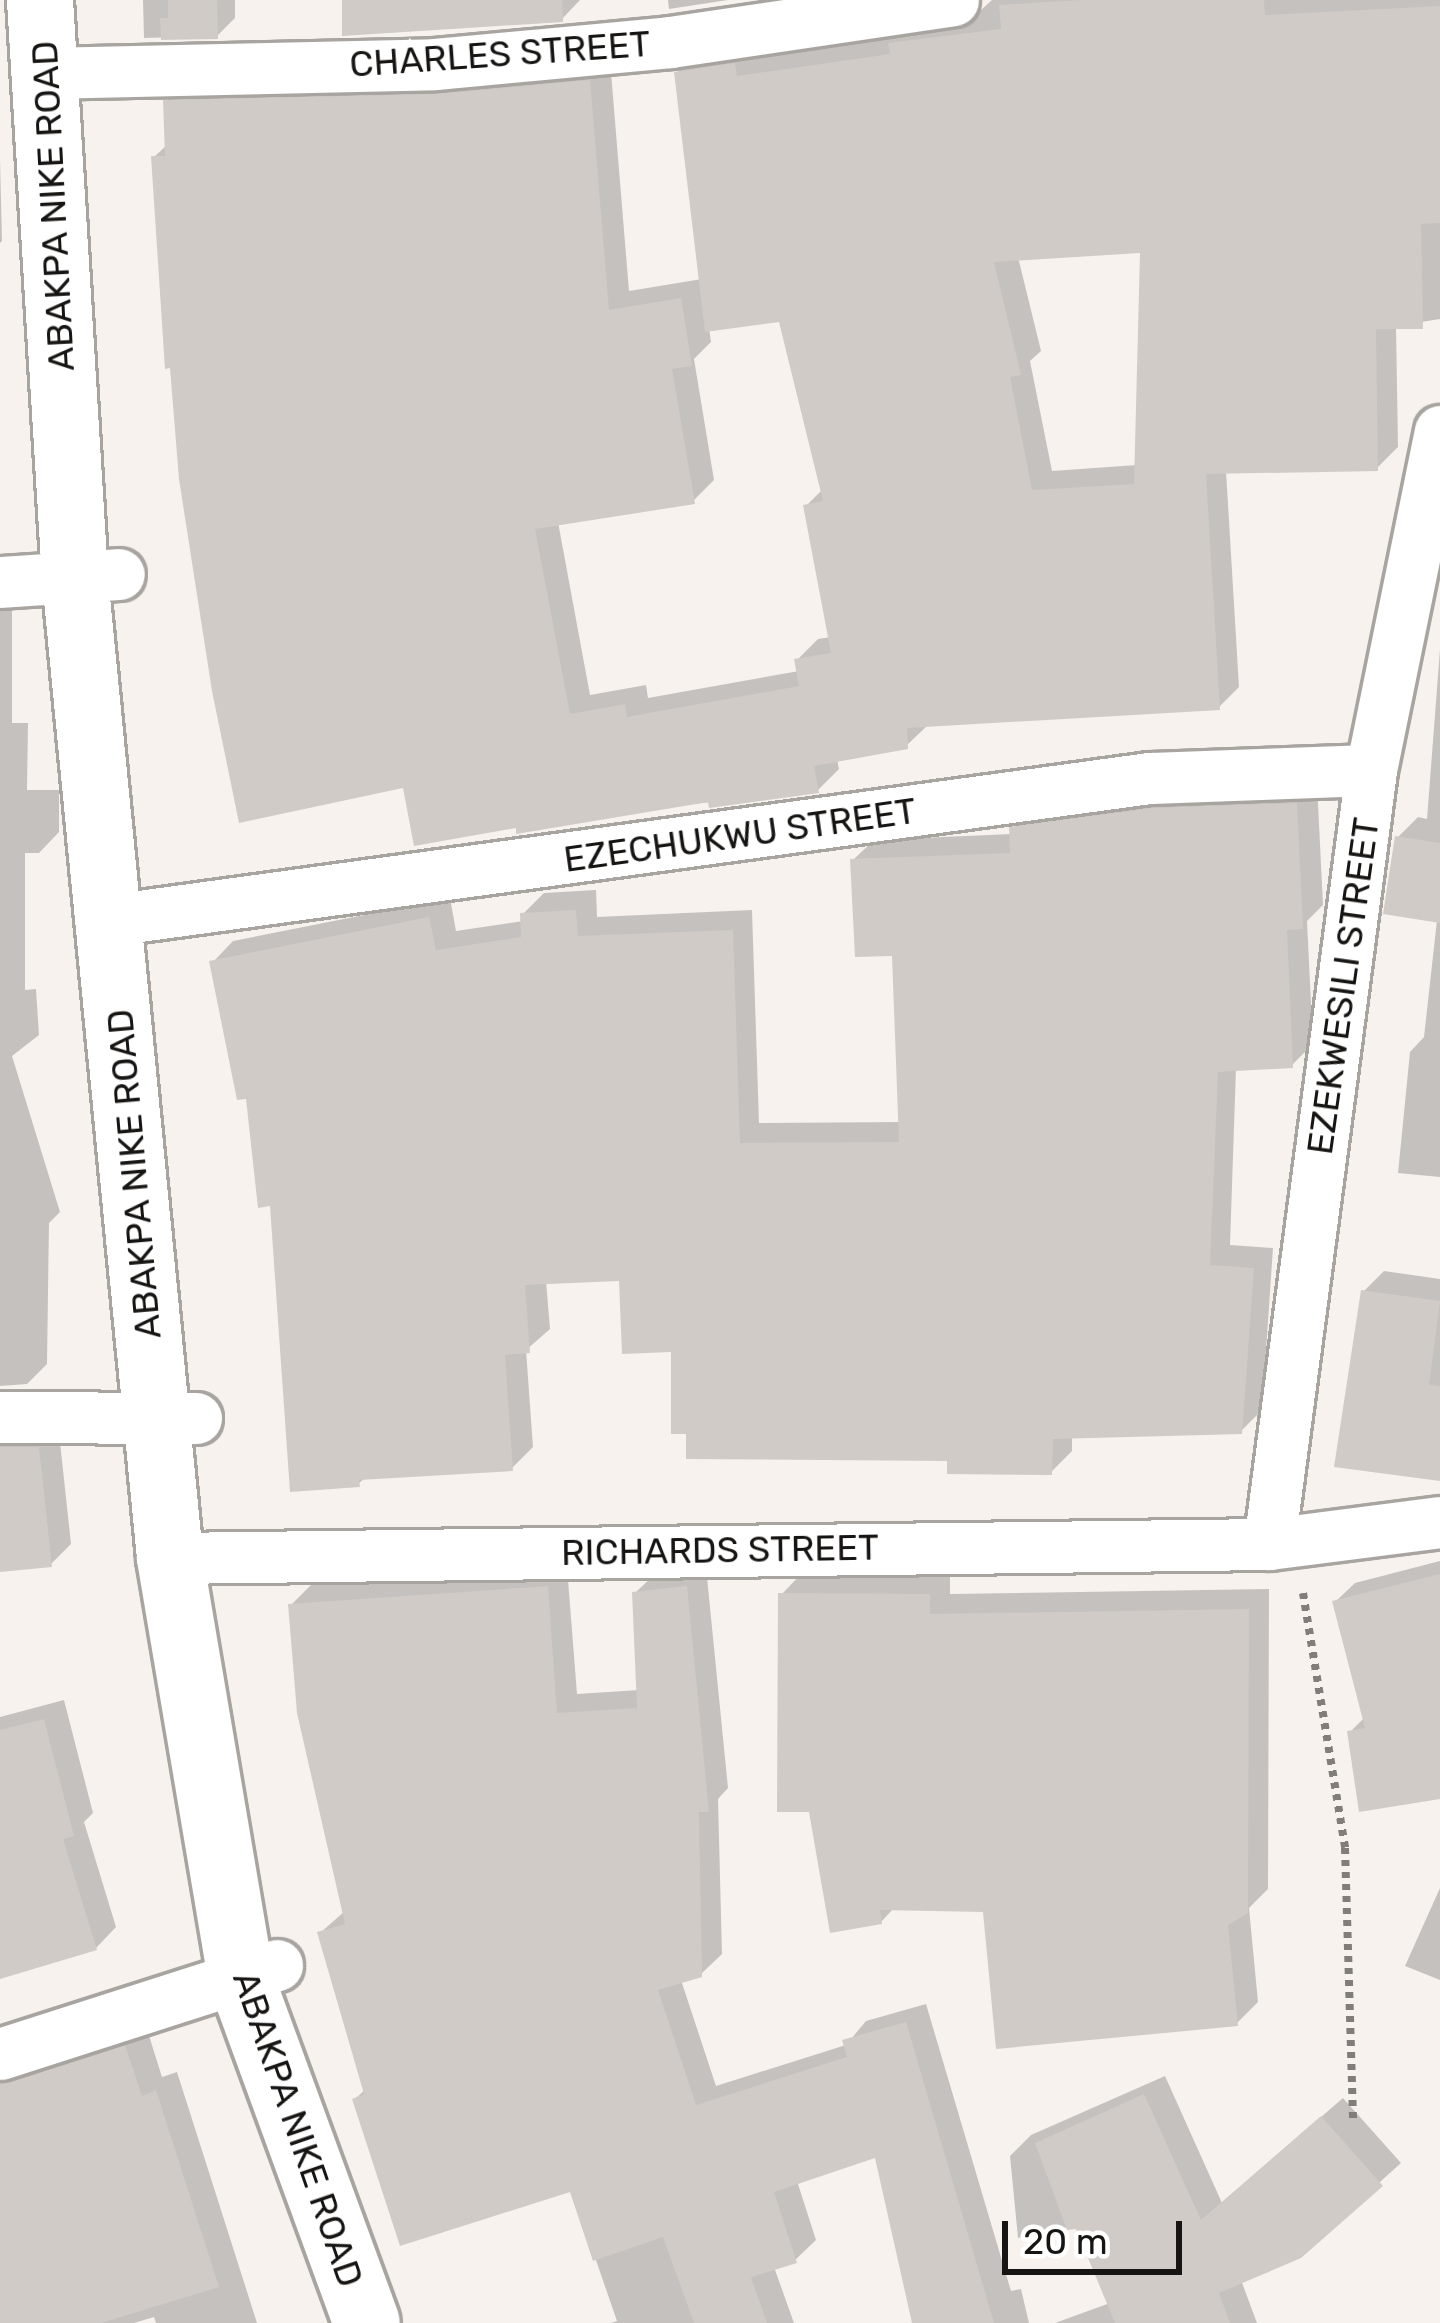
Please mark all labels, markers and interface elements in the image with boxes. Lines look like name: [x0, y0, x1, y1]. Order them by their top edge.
street label: CHARLES STREET: [348, 22, 652, 86]
street label: ABAKPA NIKE ROAD: [23, 39, 83, 373]
street label: EZECHUKWU STREET: [561, 789, 919, 881]
street label: EZEKWESILI STREET: [1298, 815, 1388, 1157]
street label: ABAKPA NIKE ROAD: [98, 1007, 170, 1341]
street label: RICHARDS STREET: [561, 1526, 879, 1574]
street label: ABAKPA NIKE ROAD: [224, 1965, 372, 2293]
scale bar: [1008, 2197, 1188, 2271]
text: 20 m: [1023, 2220, 1108, 2263]

